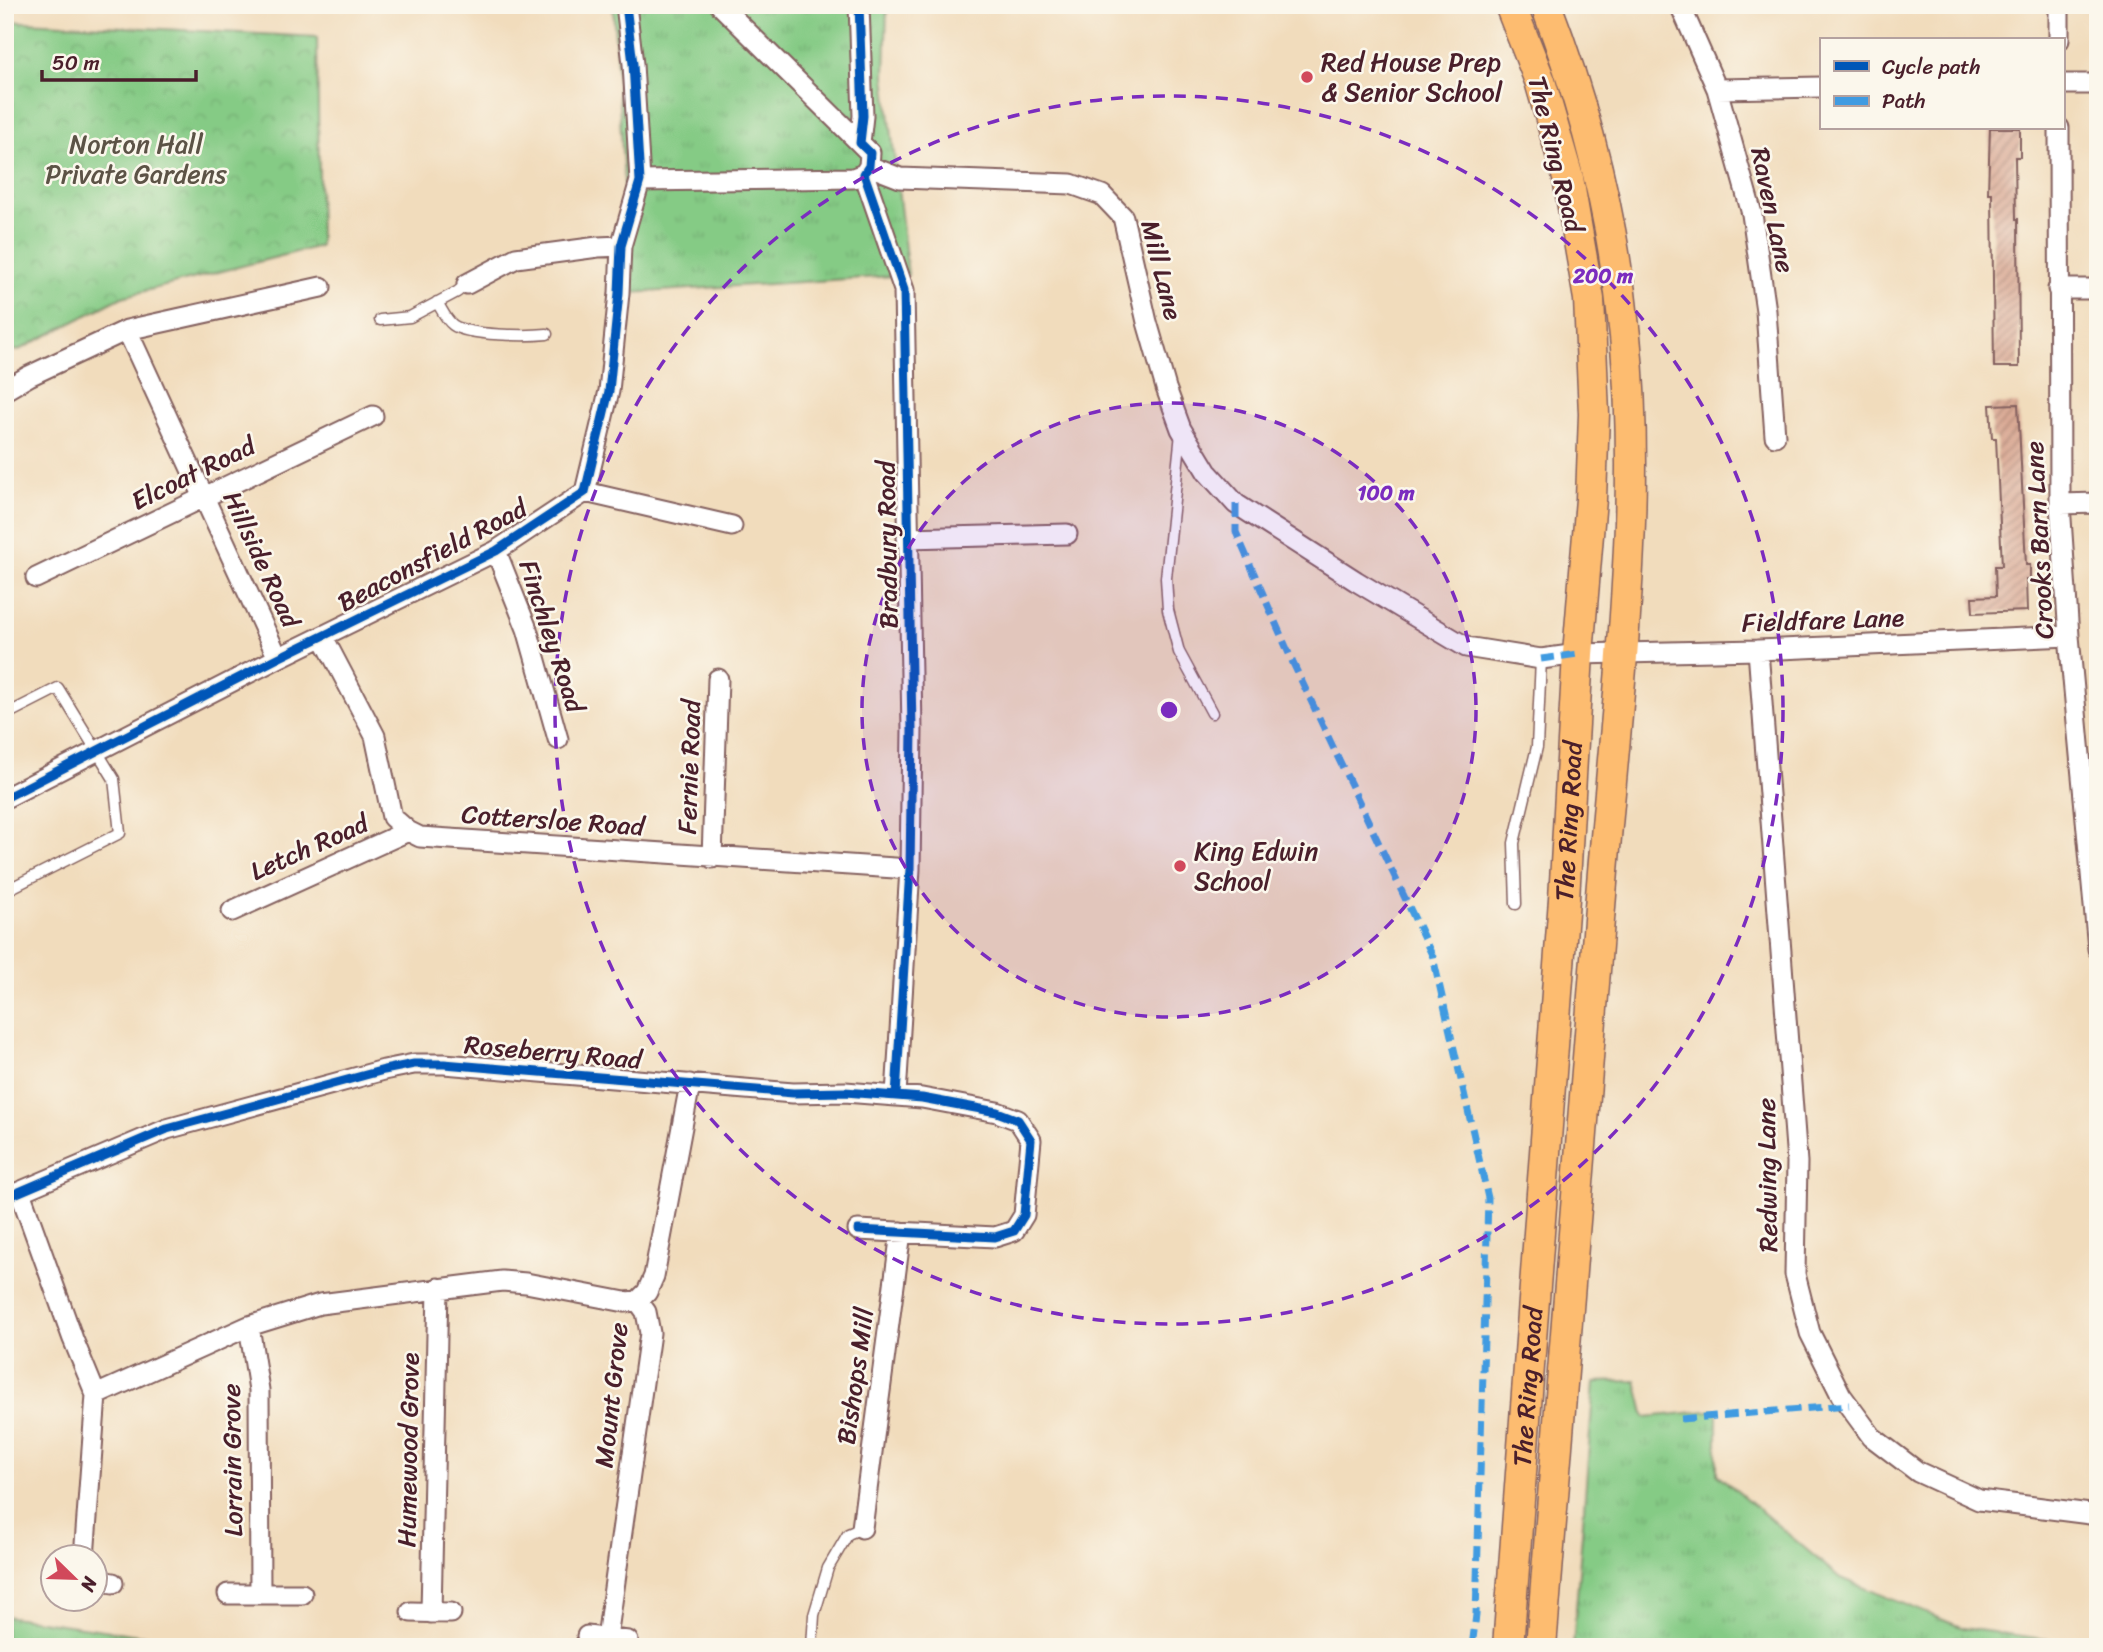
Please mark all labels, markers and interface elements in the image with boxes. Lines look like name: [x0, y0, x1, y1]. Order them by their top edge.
scale bar: [42, 38, 196, 82]
legend: [1820, 38, 2064, 130]
place label: Red House Prep & Senior School: [1321, 39, 1503, 115]
text: 50 m: [52, 44, 100, 82]
text: Cycle path: [1882, 48, 1981, 86]
marker: Red House Prep & Senior School: [1299, 69, 1315, 85]
street label: The Ring Road: [1514, 71, 1598, 240]
text: Path: [1882, 82, 1925, 120]
park label: Norton Hall Private Gardens: [45, 121, 228, 197]
street label: Raven Lane: [1737, 143, 1809, 277]
street label: Mill Lane: [1127, 215, 1197, 325]
text: 200 m: [1572, 257, 1634, 295]
street label: Elcoat Road: [123, 422, 265, 523]
street label: Crooks Barn Lane: [2011, 440, 2067, 640]
street label: Bradbury Road: [862, 458, 911, 629]
text: 100 m: [1357, 474, 1415, 512]
street label: Hillside Road: [210, 483, 315, 637]
street label: Beaconsfield Road: [329, 484, 537, 624]
street label: Finchley Road: [506, 554, 599, 721]
street label: Fieldfare Lane: [1741, 594, 1905, 646]
street label: Fernie Road: [664, 697, 714, 835]
centre of rings: [1157, 698, 1181, 722]
street label: The Ring Road: [1541, 738, 1596, 903]
street label: Cottersloe Road: [460, 791, 648, 849]
street label: Letch Road: [242, 799, 378, 894]
place label: King Edwin School: [1194, 828, 1318, 904]
marker: King Edwin School: [1172, 858, 1188, 874]
street label: Roseberry Road: [462, 1021, 646, 1083]
street label: Redwing Lane: [1743, 1097, 1791, 1253]
street label: The Ring Road: [1499, 1303, 1557, 1468]
street label: Bishops Mill: [823, 1304, 887, 1448]
street label: Mount Grove: [581, 1320, 641, 1470]
street label: Humewood Grove: [383, 1352, 433, 1548]
street label: Lorrain Grove: [208, 1383, 256, 1537]
north arrow: [38, 1544, 108, 1614]
text: N: [71, 1571, 107, 1598]

